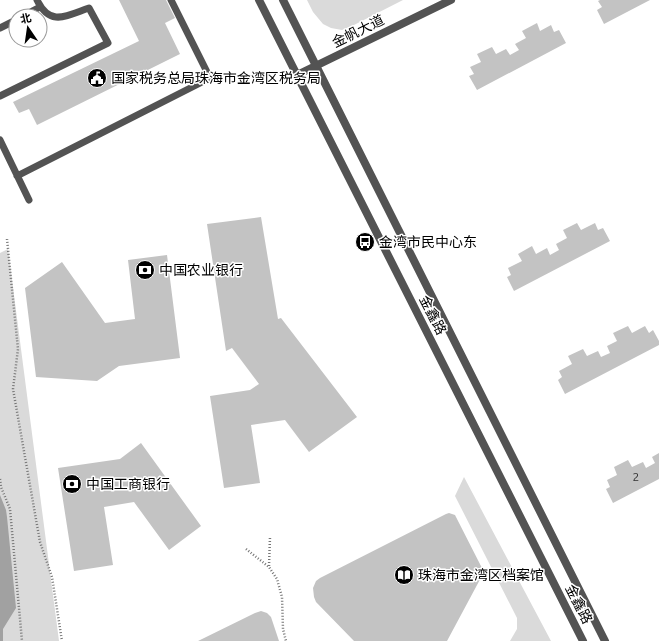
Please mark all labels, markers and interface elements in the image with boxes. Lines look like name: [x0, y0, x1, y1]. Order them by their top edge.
north arrow: [8, 8, 48, 48]
text: 北: [19, 11, 32, 25]
street label: 金帆大道: [329, 12, 387, 50]
public building icon: 国家税务总局珠海市金湾区税务局: [86, 67, 108, 89]
place label: 国家税务总局珠海市金湾区税务局: [111, 70, 321, 86]
bus stop icon: 金湾市民中心东: [354, 231, 376, 253]
place label: 金湾市民中心东: [379, 234, 477, 250]
bank icon: 中国农业银行: [134, 259, 156, 281]
place label: 中国农业银行: [159, 262, 243, 278]
street label: 金鑫路: [416, 293, 450, 337]
house number: 2: [633, 470, 639, 483]
bank icon: 中国工商银行: [61, 473, 83, 495]
place label: 中国工商银行: [86, 476, 170, 492]
library icon: 珠海市金湾区档案馆: [393, 564, 415, 586]
place label: 珠海市金湾区档案馆: [418, 567, 544, 583]
street label: 金鑫路: [562, 582, 596, 626]

